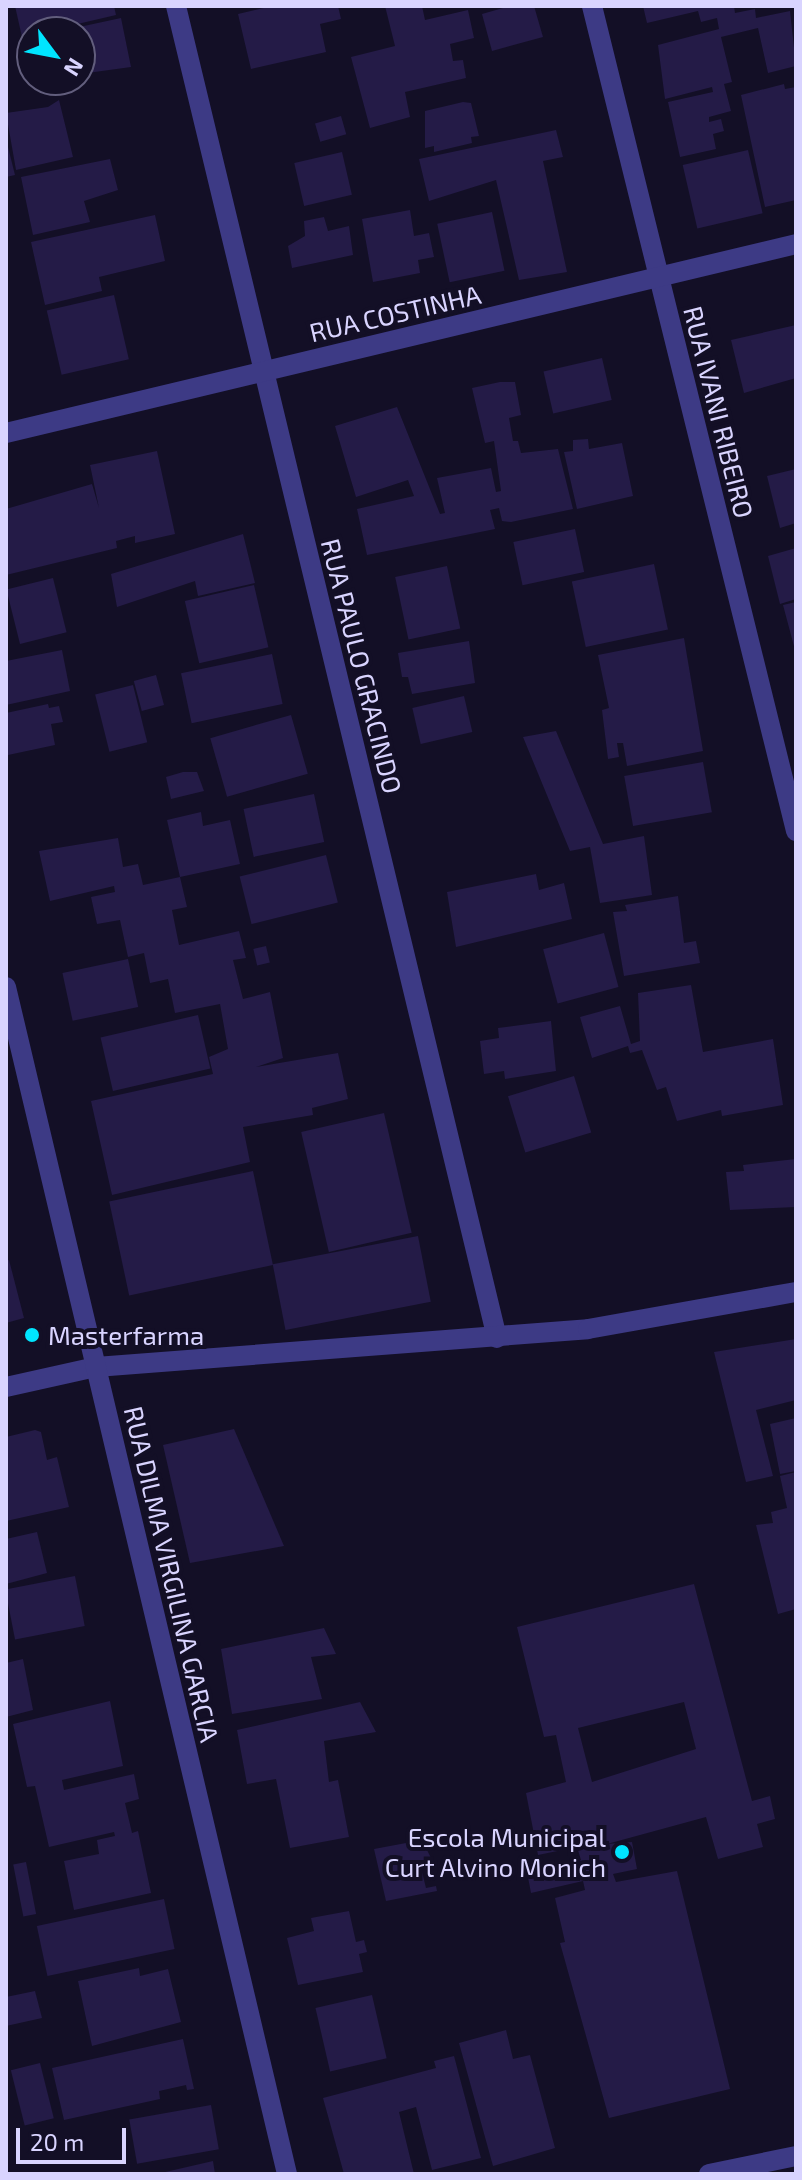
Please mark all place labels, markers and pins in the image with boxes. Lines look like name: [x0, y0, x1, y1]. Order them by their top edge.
place label: Masterfarma: [48, 1319, 204, 1351]
marker: Masterfarma: [23, 1326, 41, 1344]
place label: Escola Municipal Curt Alvino Monich: [384, 1821, 606, 1882]
marker: Escola Municipal Curt Alvino Monich: [613, 1843, 631, 1861]

